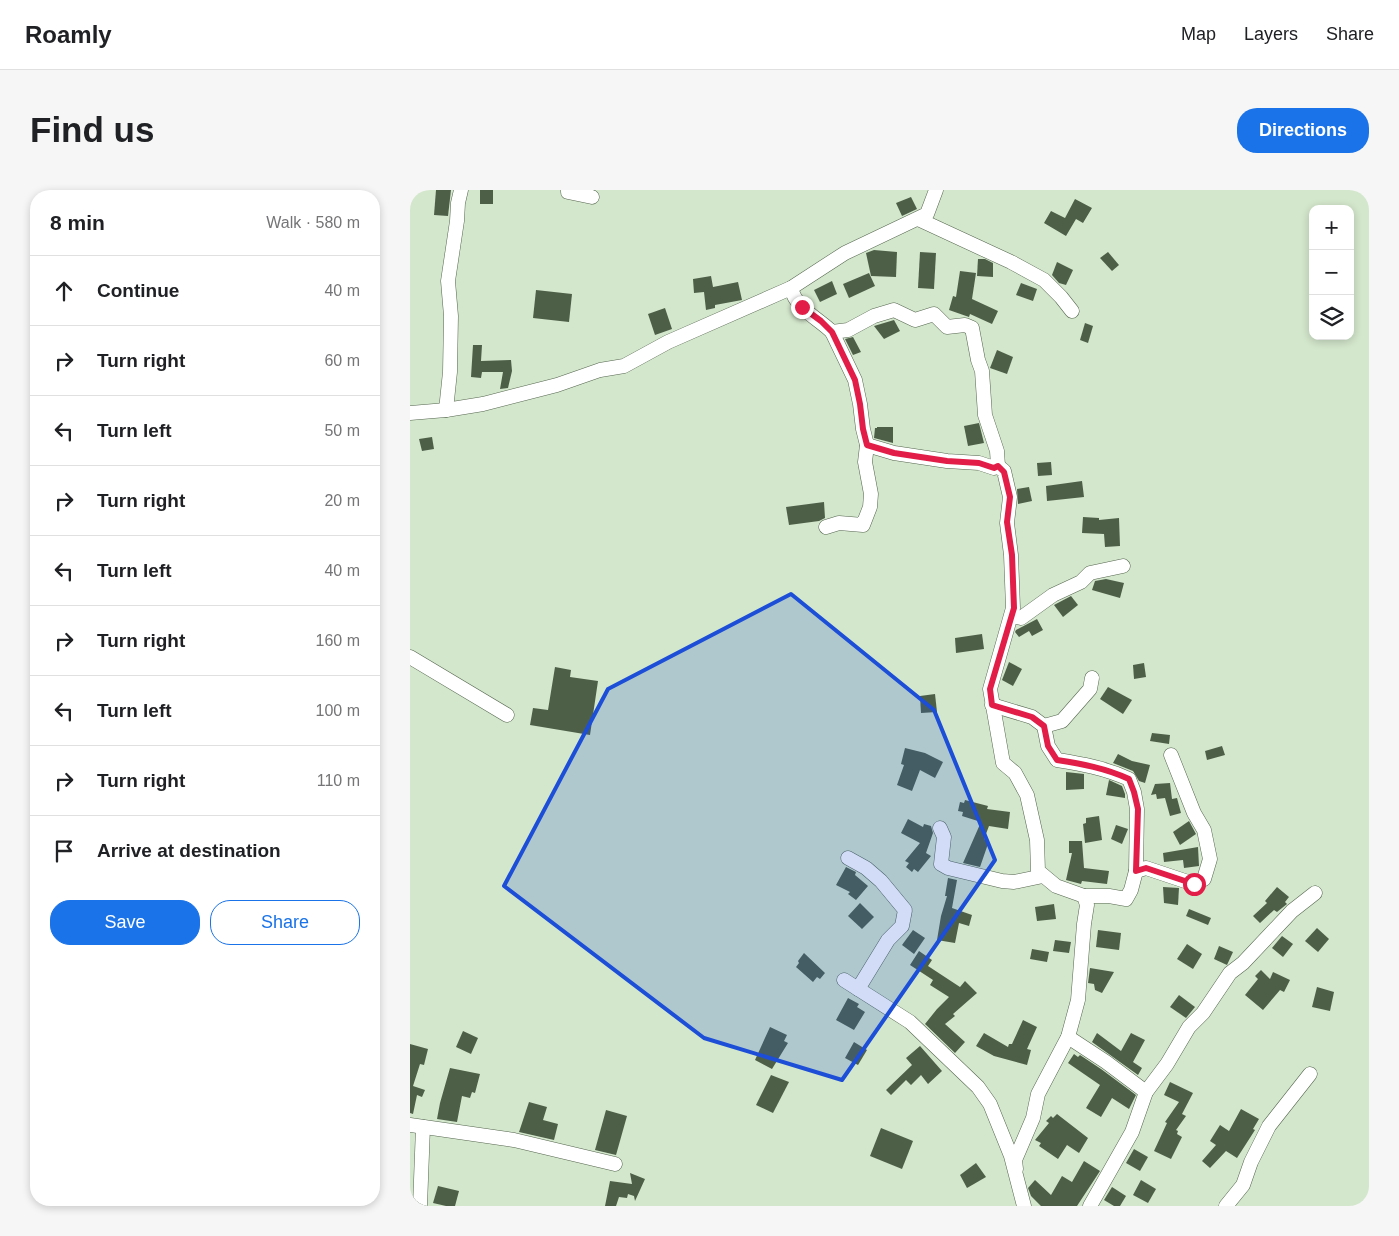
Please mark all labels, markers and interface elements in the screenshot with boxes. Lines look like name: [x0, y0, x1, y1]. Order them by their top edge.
text: Roamly: [25, 21, 112, 48]
text: Map: [1181, 24, 1216, 44]
text: Layers: [1244, 24, 1298, 44]
text: Share: [1326, 24, 1374, 44]
button: Directions: [1237, 108, 1369, 153]
text: Find us: [30, 110, 154, 149]
map controls: [1309, 205, 1354, 340]
button: +: [1309, 205, 1354, 250]
text: 8 min: [50, 211, 105, 234]
text: Walk · 580 m: [266, 214, 360, 231]
button: −: [1309, 250, 1354, 295]
icon: ahead: [50, 277, 78, 305]
text: Continue: [97, 280, 179, 301]
text: 40 m: [324, 282, 360, 299]
button: layers: [1309, 295, 1354, 340]
route end: [791, 296, 814, 319]
icon: right: [50, 347, 78, 375]
text: Turn right: [97, 350, 185, 371]
text: 60 m: [324, 352, 360, 369]
icon: left: [50, 417, 78, 445]
text: Turn left: [97, 420, 172, 441]
text: 50 m: [324, 422, 360, 439]
icon: right: [50, 487, 78, 515]
text: Turn right: [97, 490, 185, 511]
text: 20 m: [324, 492, 360, 509]
icon: left: [50, 557, 78, 585]
text: Turn left: [97, 560, 172, 581]
text: 40 m: [324, 562, 360, 579]
icon: right: [50, 627, 78, 655]
text: Turn right: [97, 630, 185, 651]
text: 160 m: [316, 632, 360, 649]
icon: left: [50, 697, 78, 725]
text: Turn left: [97, 700, 172, 721]
text: 100 m: [316, 702, 360, 719]
icon: right: [50, 767, 78, 795]
text: Turn right: [97, 770, 185, 791]
text: 110 m: [317, 772, 360, 789]
icon: arrive: [50, 837, 78, 865]
text: Arrive at destination: [97, 840, 281, 861]
route start: [1183, 873, 1206, 896]
button: Save: [50, 900, 200, 945]
button: Share: [210, 900, 360, 945]

